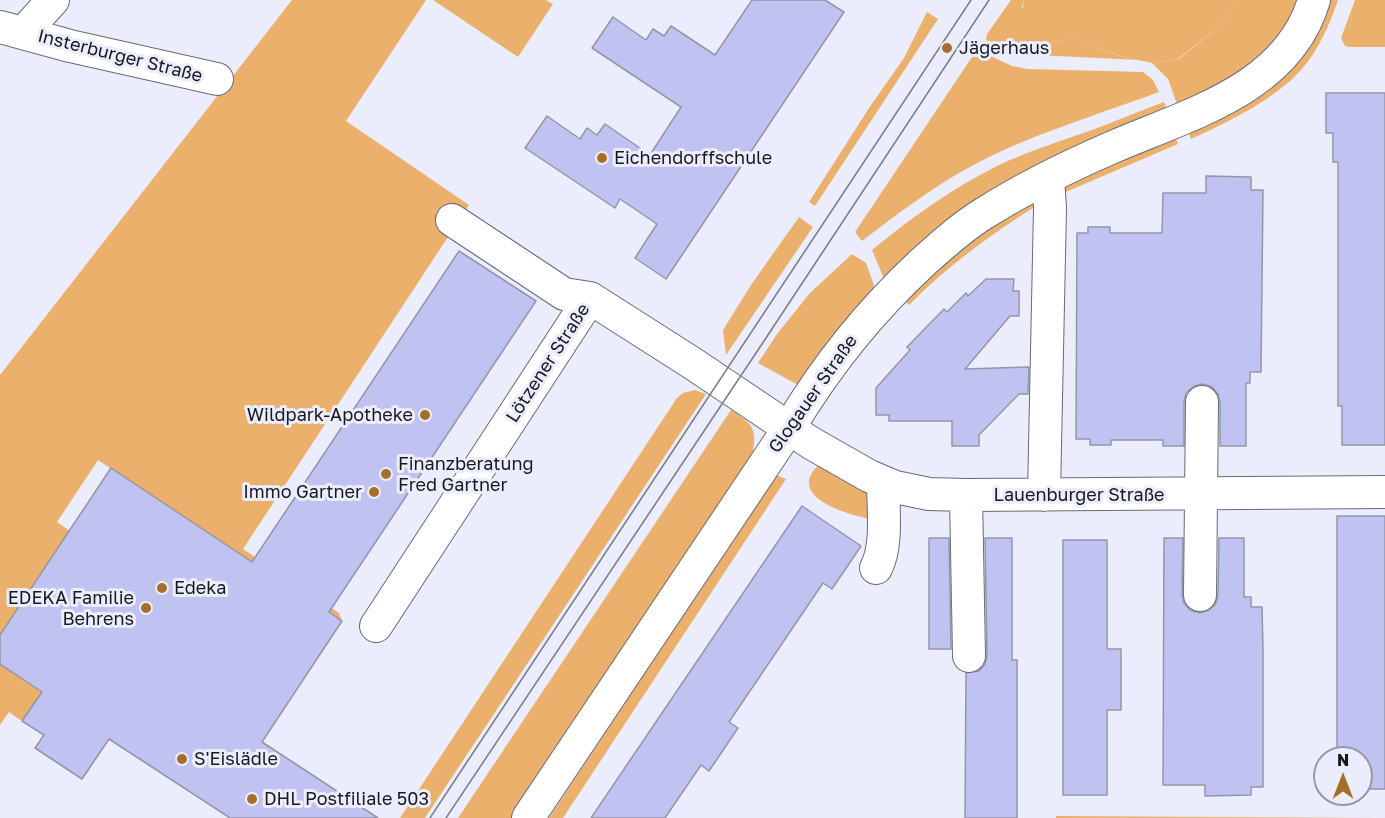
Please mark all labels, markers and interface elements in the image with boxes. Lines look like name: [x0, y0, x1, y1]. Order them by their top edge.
street label: Insterburger Straße: [35, 25, 205, 87]
place label: Jägerhaus: [959, 37, 1049, 59]
marker: Jägerhaus: [940, 41, 954, 55]
place label: Eichendorffschule: [614, 147, 772, 169]
marker: Eichendorffschule: [595, 151, 609, 165]
street label: Lötzener Straße: [502, 300, 594, 426]
street label: Glogauer Straße: [764, 331, 862, 457]
place label: Wildpark-Apotheke: [247, 404, 413, 426]
marker: Wildpark-Apotheke: [418, 408, 432, 422]
place label: Finanzberatung Fred Gartner: [398, 453, 534, 496]
marker: Finanzberatung Fred Gartner: [379, 467, 393, 481]
place label: Immo Gartner: [243, 481, 362, 503]
street label: Lauenburger Straße: [993, 484, 1165, 506]
marker: Immo Gartner: [367, 485, 381, 499]
place label: Edeka: [174, 577, 226, 599]
marker: Edeka: [155, 581, 169, 595]
place label: EDEKA Familie Behrens: [8, 587, 134, 630]
marker: EDEKA Familie Behrens: [139, 601, 153, 615]
north arrow: [1313, 746, 1373, 806]
place label: S'Eislädle: [194, 748, 278, 770]
text: N: [1337, 750, 1349, 770]
marker: S'Eislädle: [175, 752, 189, 766]
place label: DHL Postfiliale 503: [264, 788, 429, 810]
marker: DHL Postfiliale 503: [245, 792, 259, 806]

